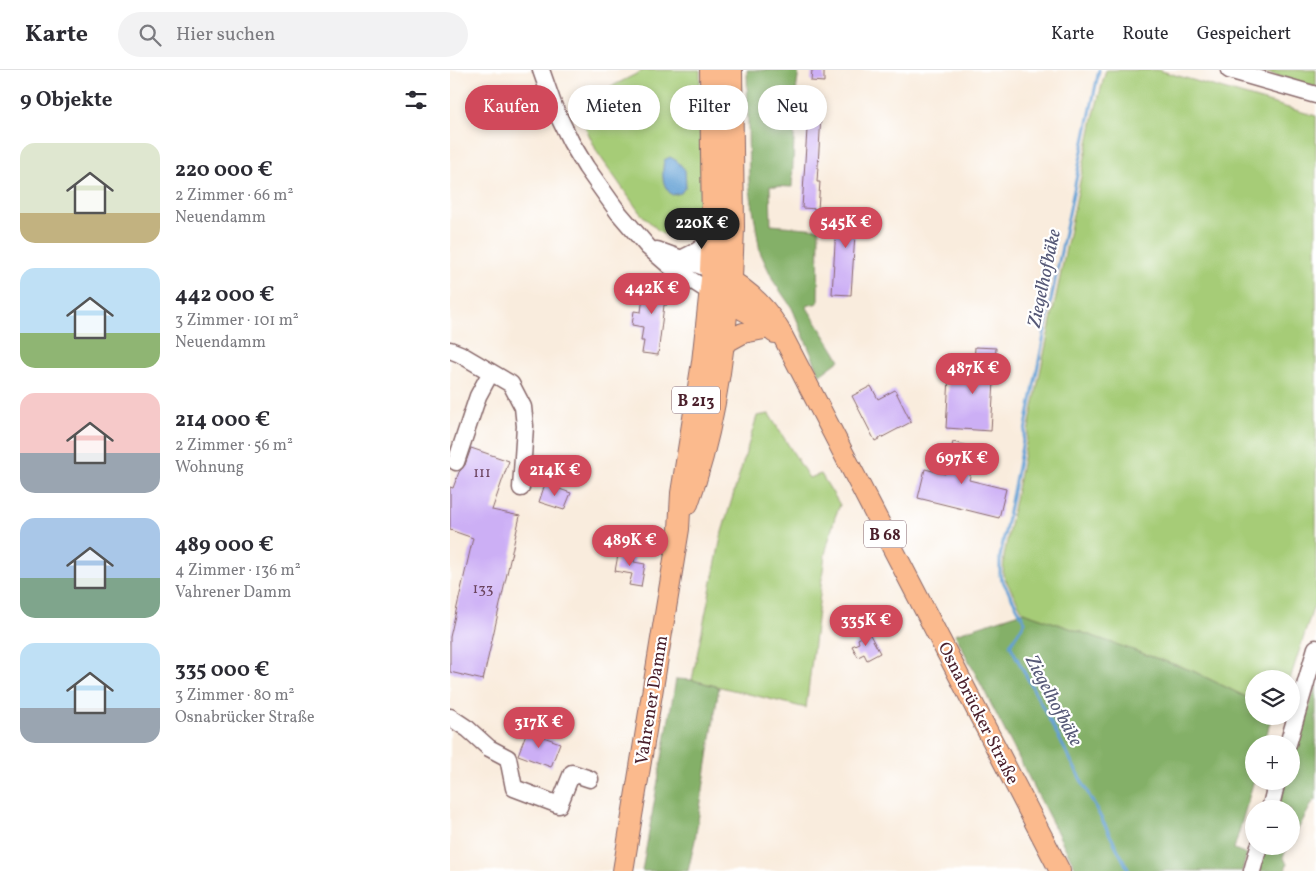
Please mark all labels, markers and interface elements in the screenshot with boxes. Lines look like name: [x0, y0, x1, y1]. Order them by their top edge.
search box: [118, 12, 468, 57]
text: Karte: [25, 18, 88, 52]
icon: search: [136, 21, 164, 49]
text: Hier suchen: [176, 22, 275, 48]
text: Karte: [1051, 22, 1094, 47]
text: Route: [1122, 22, 1169, 47]
text: Gespeichert: [1197, 22, 1291, 47]
chip: Kaufen: [465, 85, 558, 130]
chip: Mieten: [568, 85, 660, 130]
chip: Filter: [670, 85, 748, 130]
chip: Neu: [758, 85, 827, 130]
text: 9 Objekte: [20, 86, 113, 115]
icon: filters: [402, 86, 430, 114]
text: 220 000 €: [175, 156, 273, 185]
icon: home: [60, 163, 120, 223]
text: 2 Zimmer · 66 m²: [175, 185, 293, 207]
pin: 545K €: [805, 206, 887, 249]
text: Neuendamm: [175, 207, 266, 229]
pin: 220K €: [661, 208, 743, 250]
text: 545K €: [820, 212, 872, 234]
text: 220K €: [676, 213, 729, 235]
water label: Ziegelhofbäke: [1022, 227, 1068, 331]
pin: 442K €: [611, 272, 693, 315]
text: 442K €: [625, 278, 679, 300]
text: 442 000 €: [175, 281, 274, 310]
icon: home: [60, 288, 120, 348]
text: 3 Zimmer · 101 m²: [175, 310, 299, 332]
text: Neuendamm: [175, 332, 266, 354]
pin: 487K €: [932, 352, 1014, 395]
text: 487K €: [947, 358, 999, 380]
road number: B 213: [672, 386, 720, 414]
text: 214 000 €: [175, 406, 270, 435]
icon: home: [60, 413, 120, 473]
text: 2 Zimmer · 56 m²: [175, 435, 293, 457]
pin: 697K €: [921, 442, 1003, 485]
text: 697K €: [936, 448, 988, 470]
pin: 214K €: [514, 454, 596, 497]
text: Wohnung: [175, 457, 244, 479]
text: 214K €: [529, 460, 581, 482]
house number: 111: [473, 463, 491, 484]
road number: B 68: [864, 520, 906, 548]
pin: 489K €: [589, 524, 671, 567]
text: 489K €: [603, 530, 657, 552]
text: 489 000 €: [175, 531, 274, 560]
icon: home: [60, 538, 120, 598]
text: 4 Zimmer · 136 m²: [175, 560, 301, 582]
house number: 133: [472, 579, 494, 600]
text: Vahrener Damm: [175, 582, 291, 604]
pin: 335K €: [825, 604, 907, 647]
text: 335K €: [841, 610, 891, 632]
street label: Vahrener Damm: [630, 634, 675, 767]
street label: Osnabrücker Straße: [931, 638, 1024, 789]
water label: Ziegelhofbäke: [1018, 650, 1088, 751]
text: 335 000 €: [175, 656, 270, 685]
icon: home: [60, 663, 120, 723]
map controls: [1245, 670, 1300, 855]
button: layers: [1245, 670, 1300, 725]
text: 3 Zimmer · 80 m²: [175, 685, 295, 707]
pin: 317K €: [498, 706, 580, 749]
text: Osnabrücker Straße: [175, 707, 315, 729]
text: 317K €: [515, 712, 563, 734]
button: +: [1245, 735, 1300, 790]
button: −: [1245, 800, 1300, 855]

